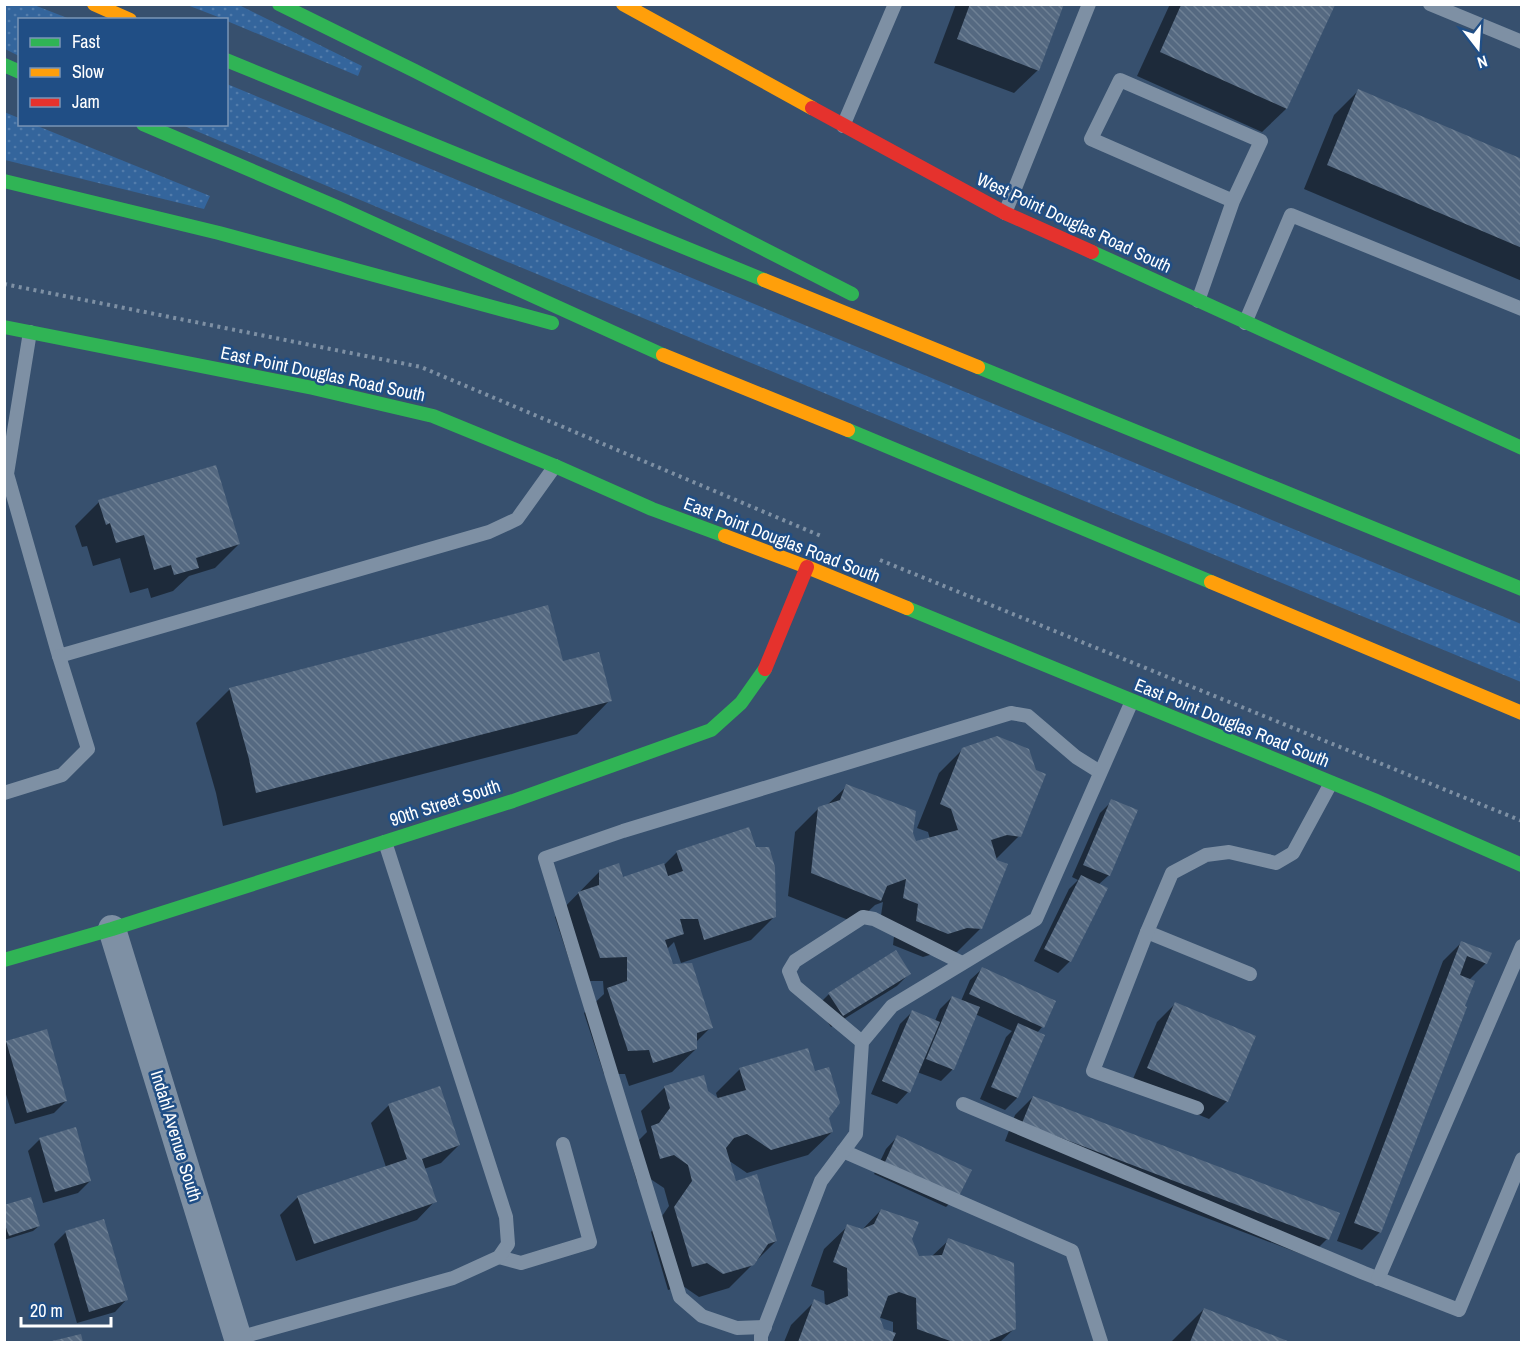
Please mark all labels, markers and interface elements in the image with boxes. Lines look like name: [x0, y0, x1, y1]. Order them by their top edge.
legend: [18, 18, 228, 126]
north arrow: [1448, 18, 1508, 78]
text: Fast: [72, 29, 100, 54]
text: N: [1475, 50, 1490, 74]
text: Slow: [72, 59, 104, 84]
text: Jam: [72, 89, 100, 114]
street label: West Point Douglas Road South: [973, 166, 1176, 279]
street label: East Point Douglas Road South: [219, 340, 428, 407]
street label: East Point Douglas Road South: [680, 491, 884, 589]
street label: East Point Douglas Road South: [1131, 672, 1333, 773]
street label: 90th Street South: [386, 773, 503, 832]
street label: Indahl Avenue South: [145, 1067, 208, 1205]
scale bar: [21, 1290, 111, 1328]
text: 20 m: [30, 1298, 63, 1323]

